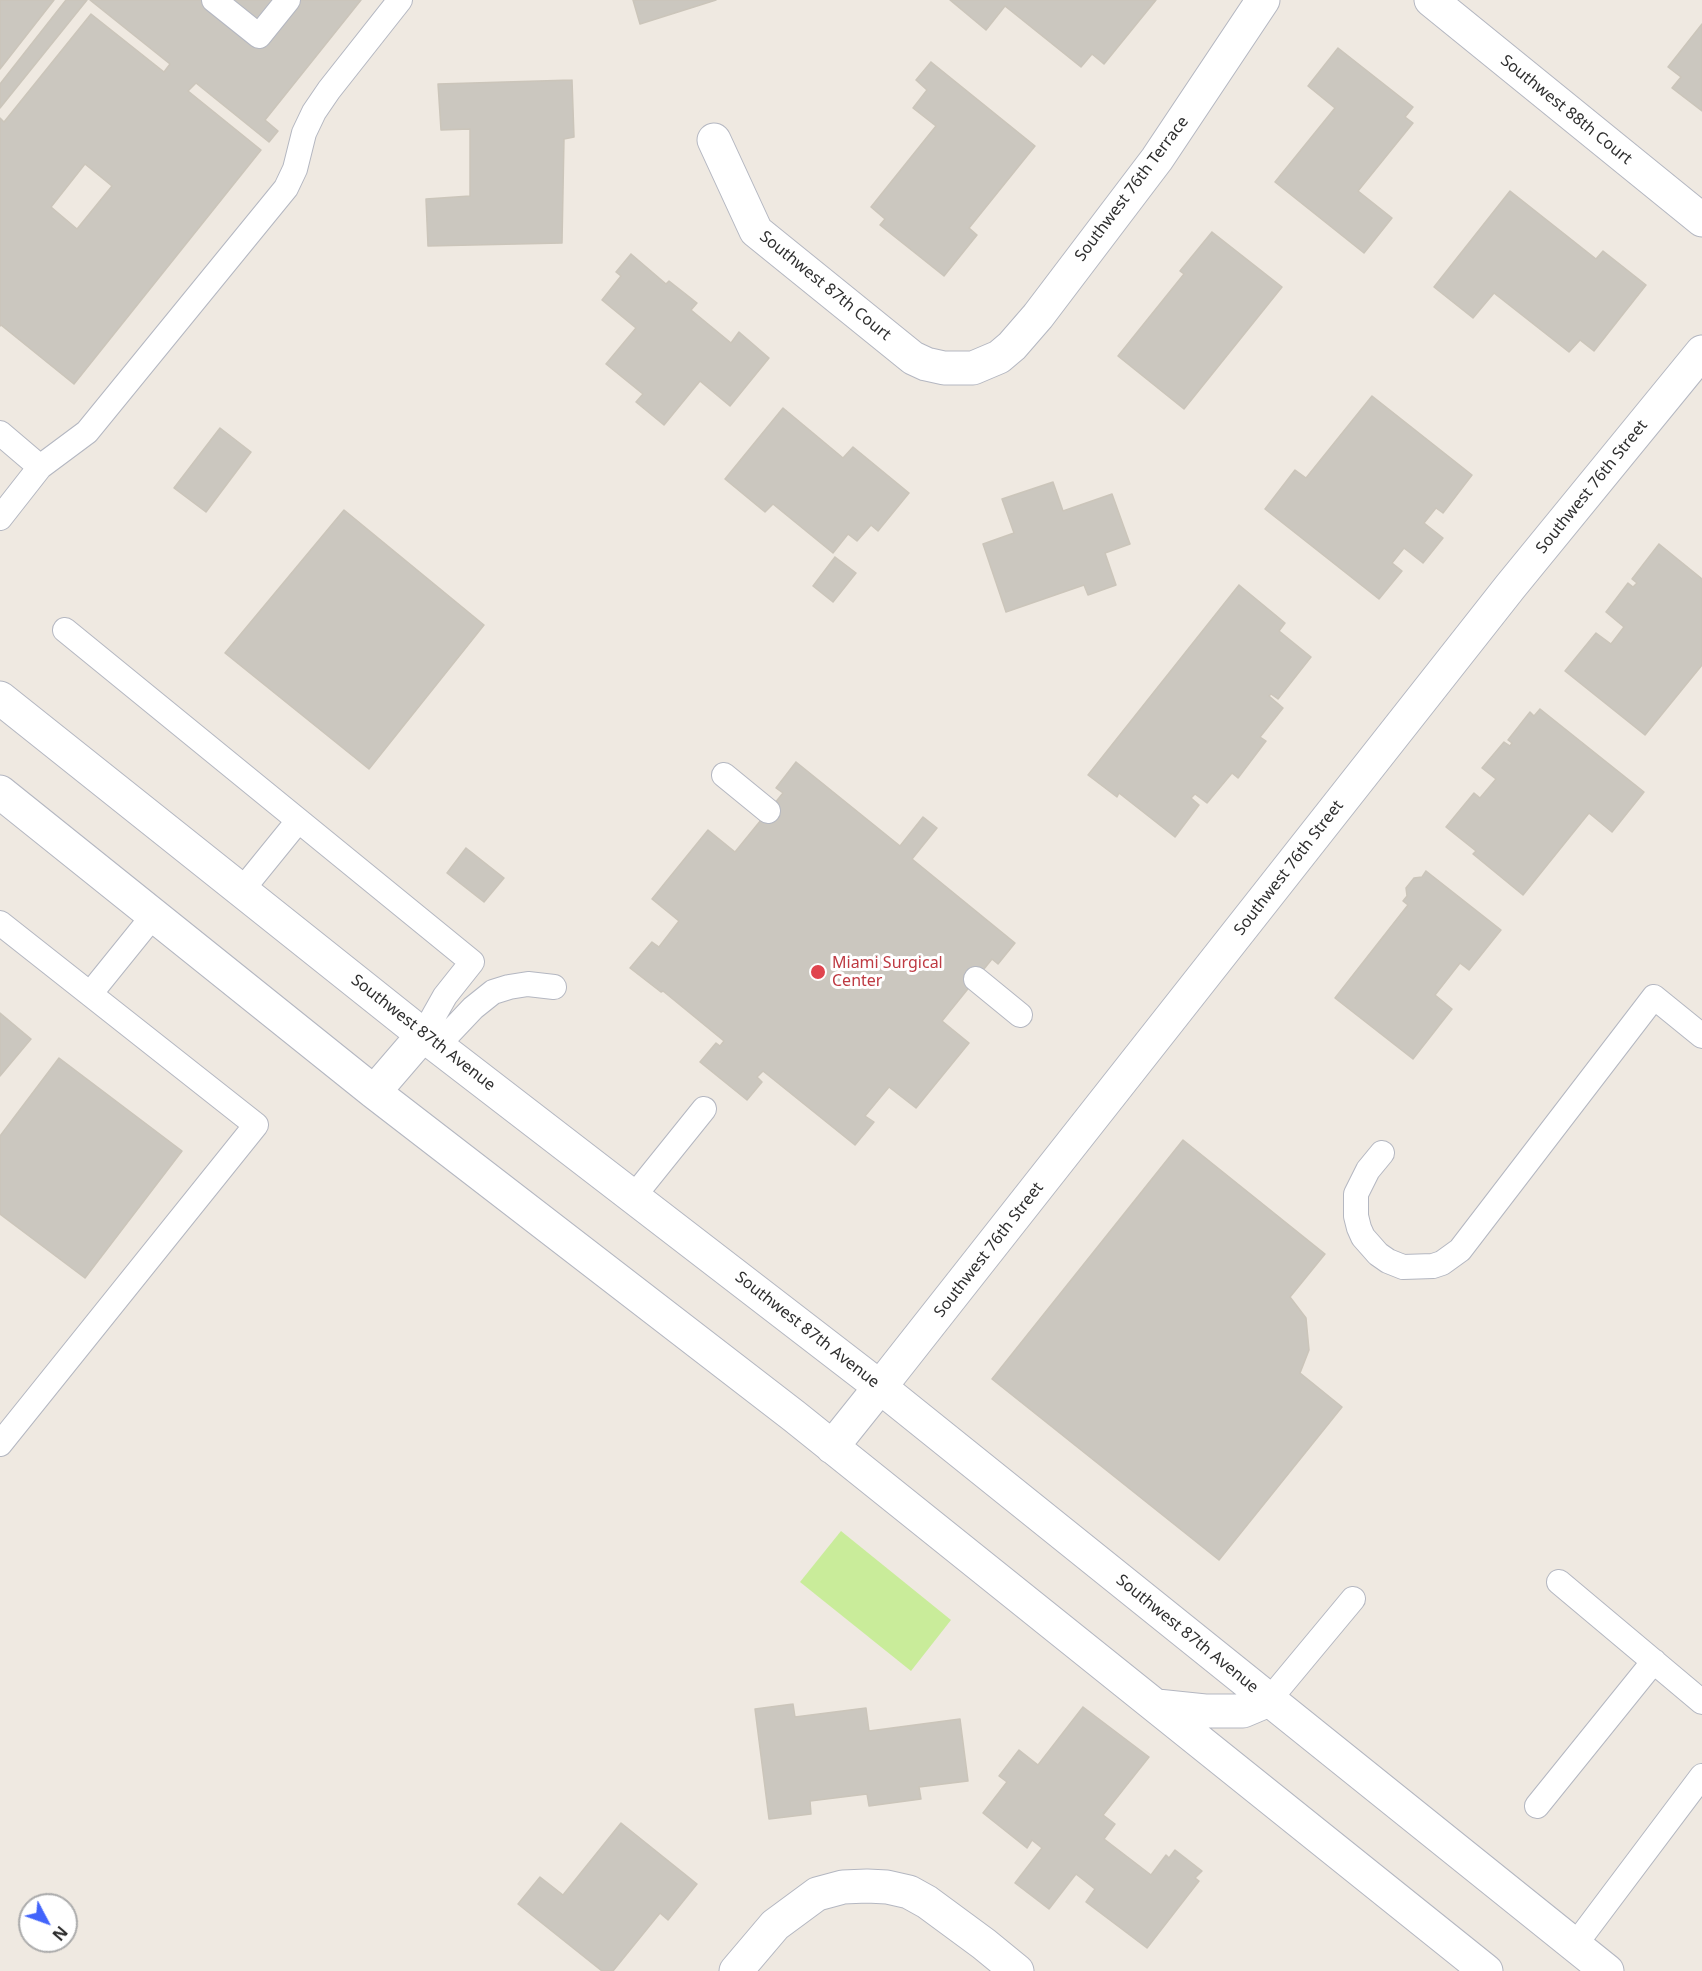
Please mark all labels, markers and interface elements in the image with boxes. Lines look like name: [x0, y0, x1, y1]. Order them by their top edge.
street label: Southwest 88th Court: [1496, 51, 1636, 169]
street label: Southwest 76th Terrace: [1071, 113, 1193, 265]
street label: Southwest 87th Court: [755, 227, 895, 345]
street label: Southwest 76th Street: [1532, 416, 1652, 558]
street label: Southwest 76th Street: [1230, 797, 1348, 939]
place label: Miami Surgical Center: [832, 953, 943, 991]
marker: Miami Surgical Center: [809, 963, 827, 981]
street label: Southwest 87th Avenue: [347, 971, 499, 1095]
street label: Southwest 76th Street: [930, 1179, 1048, 1321]
street label: Southwest 87th Avenue: [731, 1268, 883, 1392]
street label: Southwest 87th Avenue: [1112, 1571, 1262, 1697]
north arrow: [18, 1893, 78, 1953]
text: N: [48, 1921, 73, 1946]

